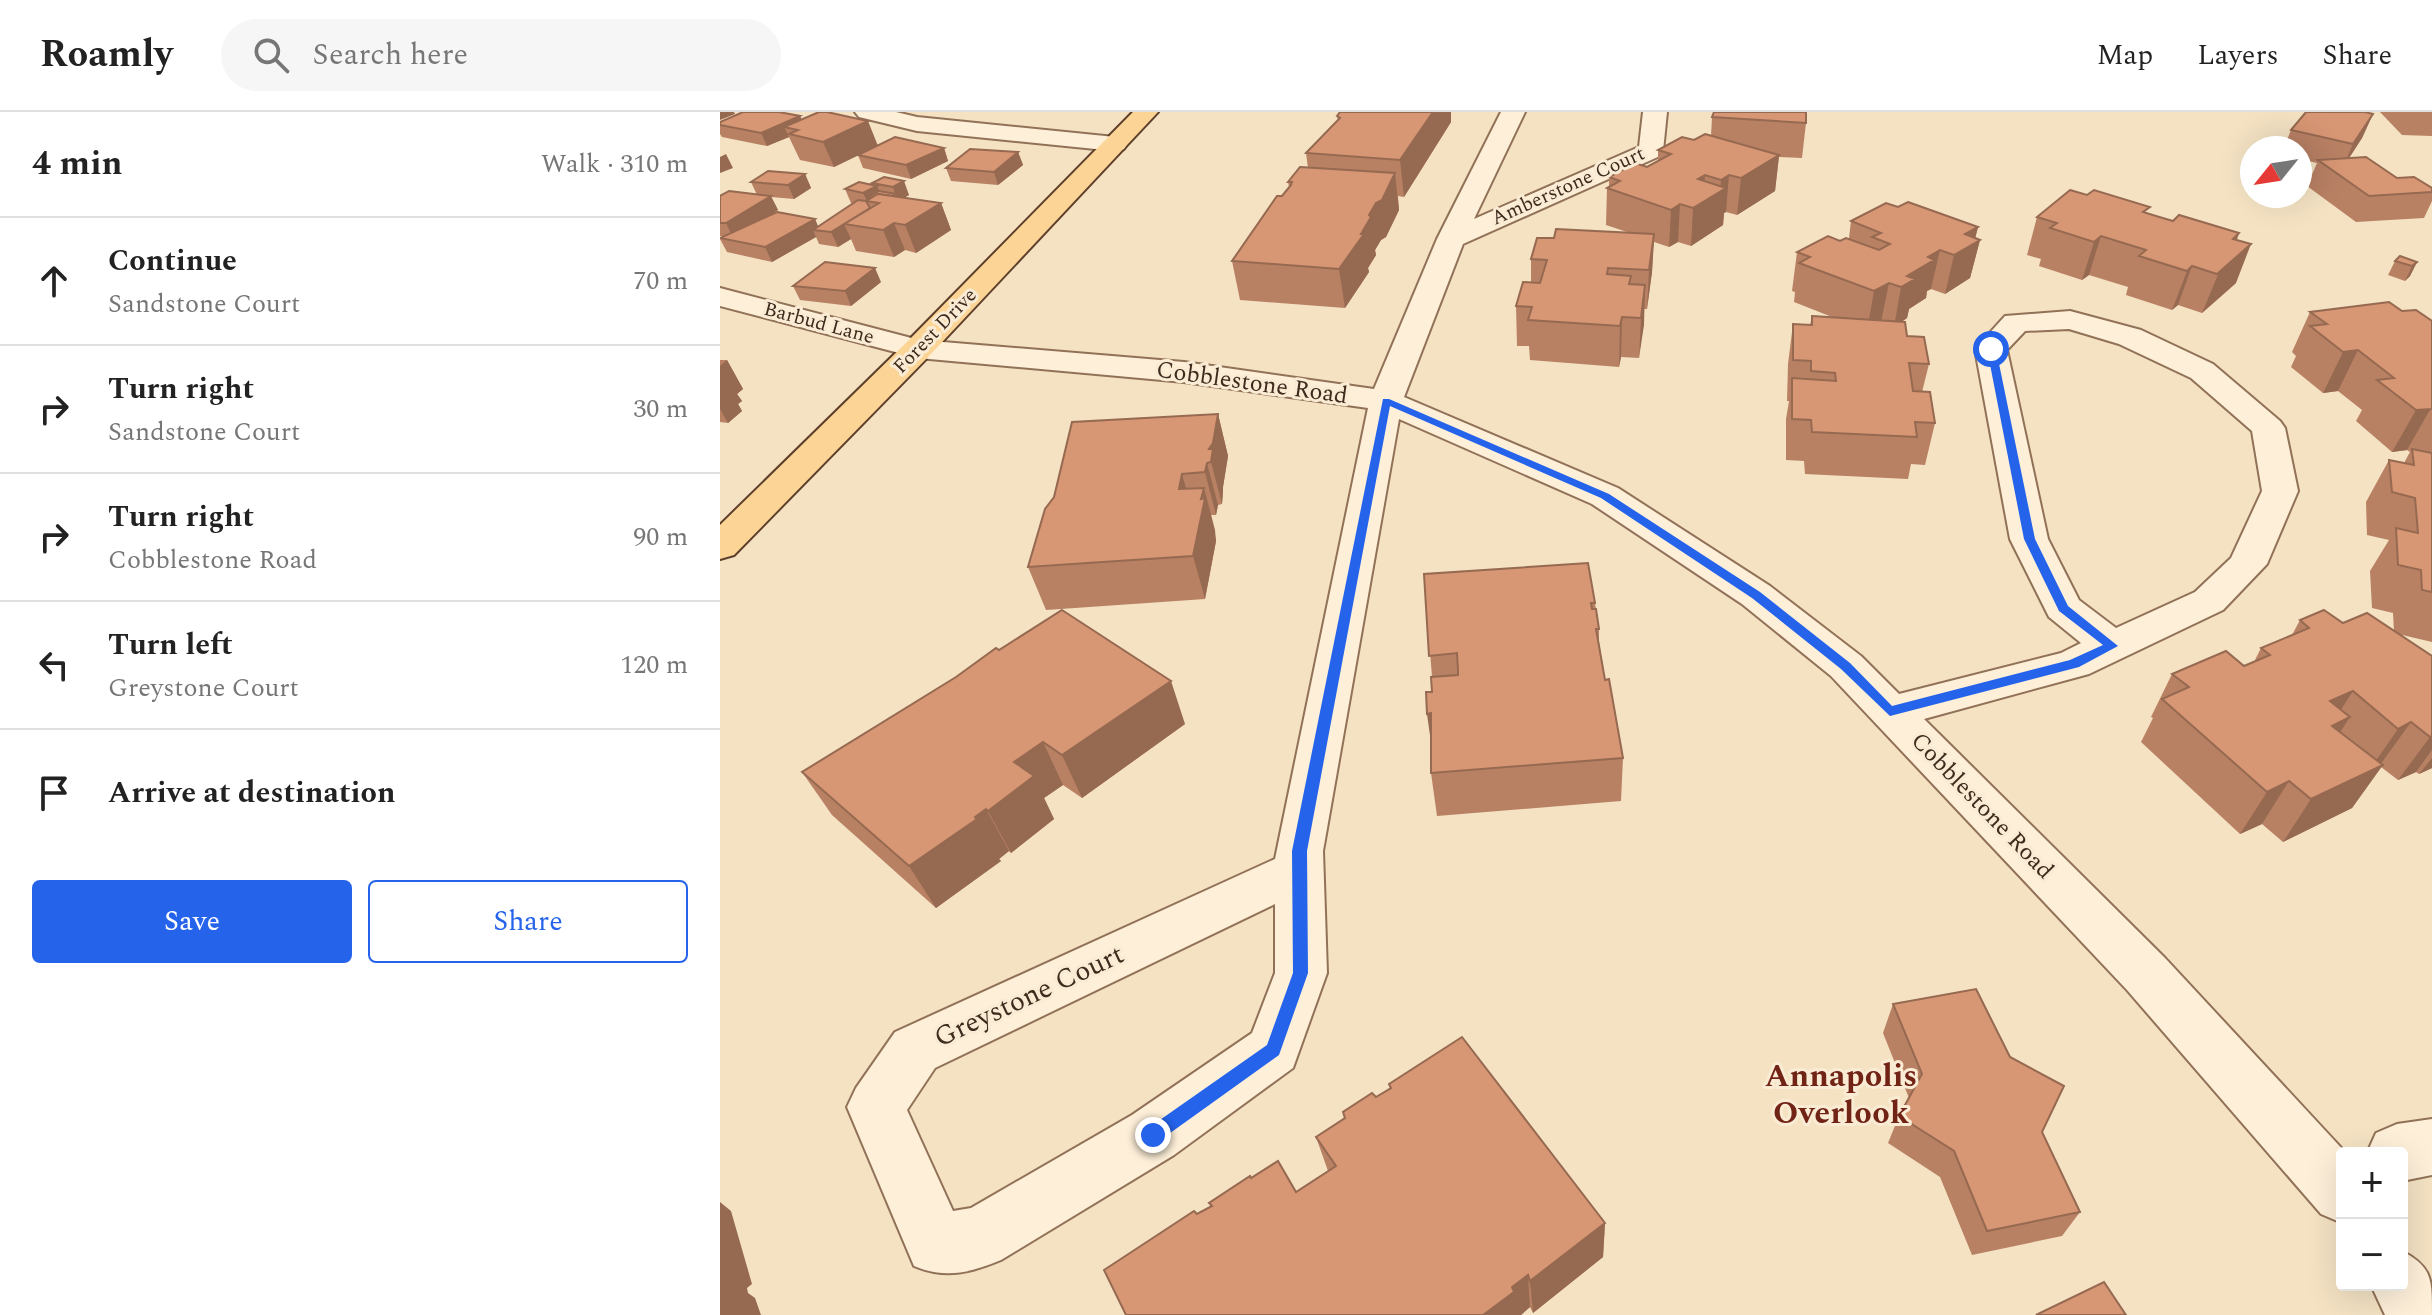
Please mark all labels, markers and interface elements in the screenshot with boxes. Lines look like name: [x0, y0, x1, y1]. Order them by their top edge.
search box: [221, 19, 781, 91]
text: Roamly: [40, 26, 173, 84]
text: Search here: [313, 32, 468, 78]
icon: search: [249, 33, 293, 77]
text: Map: [2097, 34, 2153, 77]
text: Layers: [2197, 34, 2279, 77]
text: Share: [2323, 34, 2392, 77]
north arrow: [2240, 136, 2312, 208]
text: 4 min: [32, 138, 122, 190]
street label: Amberstone Court: [1486, 139, 1650, 233]
text: Walk · 310 m: [541, 144, 688, 184]
text: Continue: [108, 238, 237, 284]
icon: ahead: [32, 259, 76, 303]
text: 70 m: [633, 261, 688, 301]
street label: Forest Drive: [886, 281, 984, 381]
text: Sandstone Court: [108, 284, 300, 324]
street label: Barbud Lane: [760, 294, 878, 352]
route start: [1973, 331, 2009, 367]
street label: Cobblestone Road: [1154, 352, 1350, 414]
text: Turn right: [108, 366, 254, 412]
icon: right: [32, 387, 76, 431]
text: 30 m: [633, 389, 688, 429]
text: Sandstone Court: [108, 412, 300, 452]
text: Turn right: [108, 494, 254, 540]
icon: right: [32, 515, 76, 559]
text: 90 m: [633, 517, 688, 557]
text: Cobblestone Road: [108, 540, 317, 580]
text: Turn left: [108, 622, 233, 668]
icon: left: [32, 643, 76, 687]
text: 120 m: [620, 645, 688, 685]
text: Greystone Court: [108, 668, 299, 708]
street label: Cobblestone Road: [1902, 724, 2062, 888]
text: Arrive at destination: [108, 770, 395, 816]
icon: arrive: [32, 771, 76, 815]
button: Save: [32, 880, 352, 963]
button: Share: [368, 880, 688, 963]
street label: Greystone Court: [927, 933, 1131, 1059]
district label: Annapolis Overlook: [1765, 1052, 1917, 1138]
route end: [1135, 1117, 1171, 1153]
map controls: [2336, 1147, 2408, 1291]
button: +: [2336, 1147, 2408, 1219]
button: −: [2336, 1219, 2408, 1291]

